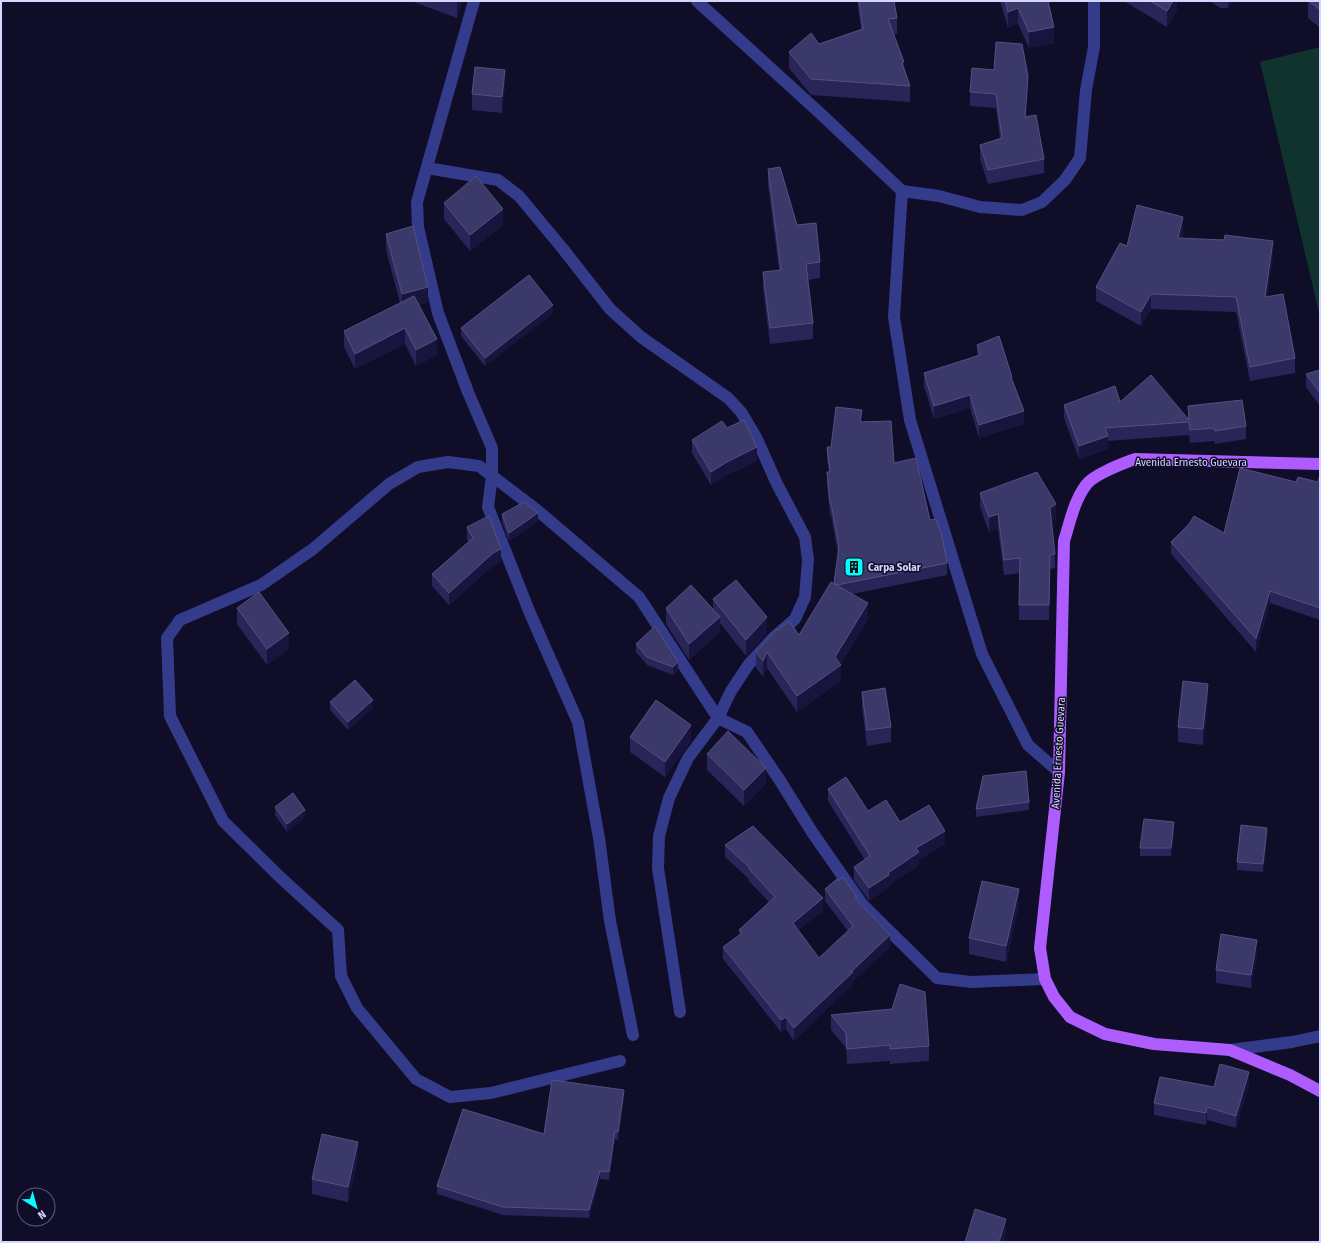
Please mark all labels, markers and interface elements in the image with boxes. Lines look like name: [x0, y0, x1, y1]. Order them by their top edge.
street label: Avenida Ernesto Guevara: [1135, 456, 1247, 469]
building icon: Carpa Solar: [843, 556, 865, 578]
place label: Carpa Solar: [868, 561, 922, 574]
street label: Avenida Ernesto Guevara: [1049, 697, 1068, 809]
north arrow: [16, 1187, 56, 1227]
text: N: [35, 1207, 48, 1222]

